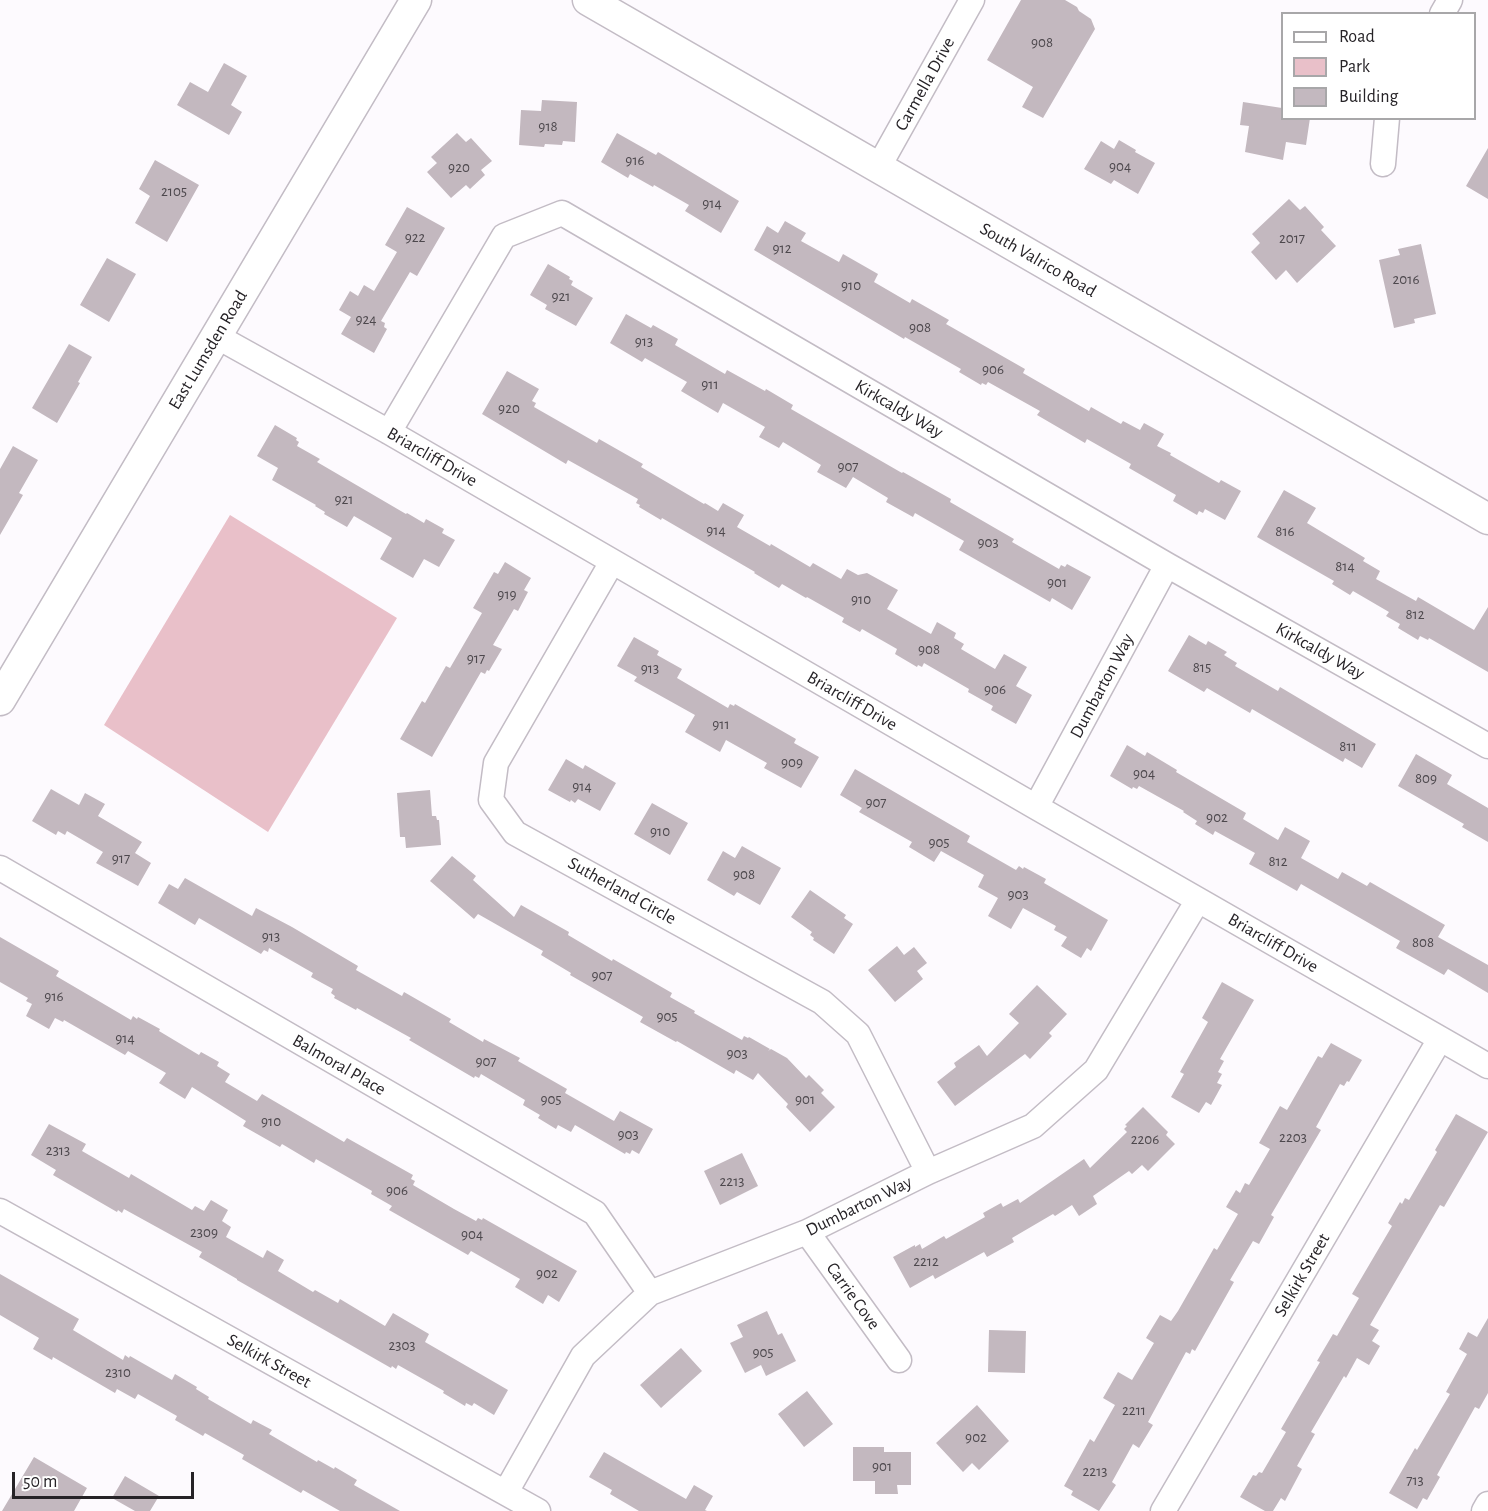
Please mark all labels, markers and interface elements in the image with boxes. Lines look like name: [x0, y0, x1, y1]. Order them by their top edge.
legend: [1281, 12, 1476, 120]
text: Road: [1339, 28, 1375, 46]
street label: Carmella Drive: [890, 33, 960, 135]
house number: 908: [1031, 33, 1053, 51]
text: Park: [1339, 58, 1370, 76]
text: Building: [1339, 88, 1398, 106]
house number: 918: [538, 117, 558, 135]
house number: 916: [625, 151, 645, 169]
house number: 904: [1109, 157, 1131, 175]
house number: 920: [448, 158, 470, 176]
house number: 2105: [161, 182, 187, 200]
house number: 914: [702, 194, 722, 212]
street label: South Valrico Road: [976, 218, 1100, 302]
house number: 922: [405, 228, 425, 246]
house number: 2017: [1279, 229, 1305, 247]
house number: 912: [772, 239, 792, 257]
house number: 2016: [1393, 270, 1419, 288]
house number: 910: [841, 276, 861, 294]
street label: East Lumsden Road: [164, 286, 252, 414]
house number: 921: [551, 287, 571, 305]
house number: 924: [355, 310, 377, 328]
house number: 908: [909, 318, 931, 336]
house number: 913: [635, 332, 653, 350]
house number: 906: [982, 360, 1004, 378]
house number: 911: [701, 375, 719, 393]
street label: Kirkcaldy Way: [851, 375, 947, 443]
house number: 920: [498, 399, 520, 417]
street label: Briarcliff Drive: [383, 422, 481, 492]
house number: 907: [837, 457, 859, 475]
house number: 921: [334, 490, 354, 508]
house number: 914: [706, 521, 726, 539]
house number: 816: [1275, 522, 1295, 540]
house number: 903: [977, 533, 999, 551]
house number: 814: [1335, 557, 1355, 575]
house number: 901: [1047, 573, 1067, 591]
house number: 919: [497, 585, 517, 603]
house number: 910: [851, 590, 871, 608]
house number: 812: [1405, 605, 1425, 623]
street label: Kirkcaldy Way: [1272, 618, 1368, 684]
street label: Dumbarton Way: [1065, 630, 1139, 742]
house number: 908: [918, 640, 940, 658]
house number: 917: [467, 649, 485, 667]
house number: 815: [1193, 658, 1211, 676]
house number: 913: [641, 659, 659, 677]
street label: Briarcliff Drive: [803, 666, 901, 736]
house number: 906: [984, 680, 1006, 698]
house number: 911: [712, 715, 730, 733]
house number: 811: [1339, 737, 1357, 755]
house number: 909: [781, 753, 803, 771]
house number: 904: [1133, 764, 1155, 782]
house number: 809: [1415, 769, 1437, 787]
house number: 914: [572, 777, 592, 795]
house number: 907: [865, 793, 887, 811]
house number: 902: [1206, 808, 1228, 826]
house number: 910: [650, 822, 670, 840]
house number: 905: [928, 833, 950, 851]
house number: 917: [112, 849, 130, 867]
street label: Sutherland Circle: [564, 852, 680, 930]
house number: 812: [1268, 852, 1288, 870]
house number: 908: [733, 865, 755, 883]
house number: 903: [1007, 885, 1029, 903]
street label: Briarcliff Drive: [1224, 908, 1322, 978]
house number: 913: [262, 927, 280, 945]
house number: 808: [1412, 933, 1434, 951]
house number: 907: [591, 966, 613, 984]
house number: 916: [44, 987, 64, 1005]
house number: 905: [656, 1007, 678, 1025]
house number: 914: [115, 1029, 135, 1047]
street label: Balmoral Place: [288, 1030, 390, 1100]
house number: 903: [726, 1044, 748, 1062]
house number: 907: [475, 1052, 497, 1070]
house number: 905: [540, 1090, 562, 1108]
house number: 901: [795, 1090, 815, 1108]
house number: 910: [261, 1112, 281, 1130]
house number: 903: [617, 1125, 639, 1143]
house number: 2203: [1279, 1128, 1307, 1146]
house number: 2206: [1131, 1130, 1159, 1148]
house number: 2313: [46, 1141, 70, 1159]
street label: Dumbarton Way: [802, 1171, 916, 1241]
house number: 2213: [720, 1172, 744, 1190]
house number: 906: [386, 1181, 408, 1199]
house number: 2309: [190, 1223, 218, 1241]
house number: 904: [461, 1225, 483, 1243]
street label: Selkirk Street: [1269, 1229, 1335, 1321]
house number: 2212: [913, 1252, 939, 1270]
street label: Carrie Cove: [821, 1258, 885, 1334]
house number: 902: [536, 1264, 558, 1282]
street label: Selkirk Street: [223, 1329, 315, 1393]
house number: 2303: [388, 1336, 416, 1354]
house number: 905: [752, 1343, 774, 1361]
house number: 2310: [105, 1363, 131, 1381]
house number: 2211: [1122, 1401, 1146, 1419]
house number: 902: [965, 1428, 987, 1446]
house number: 901: [872, 1457, 892, 1475]
scale bar: [15, 1460, 196, 1498]
house number: 2213: [1083, 1462, 1107, 1480]
house number: 713: [1406, 1471, 1424, 1489]
text: 50 m: [23, 1473, 57, 1491]

